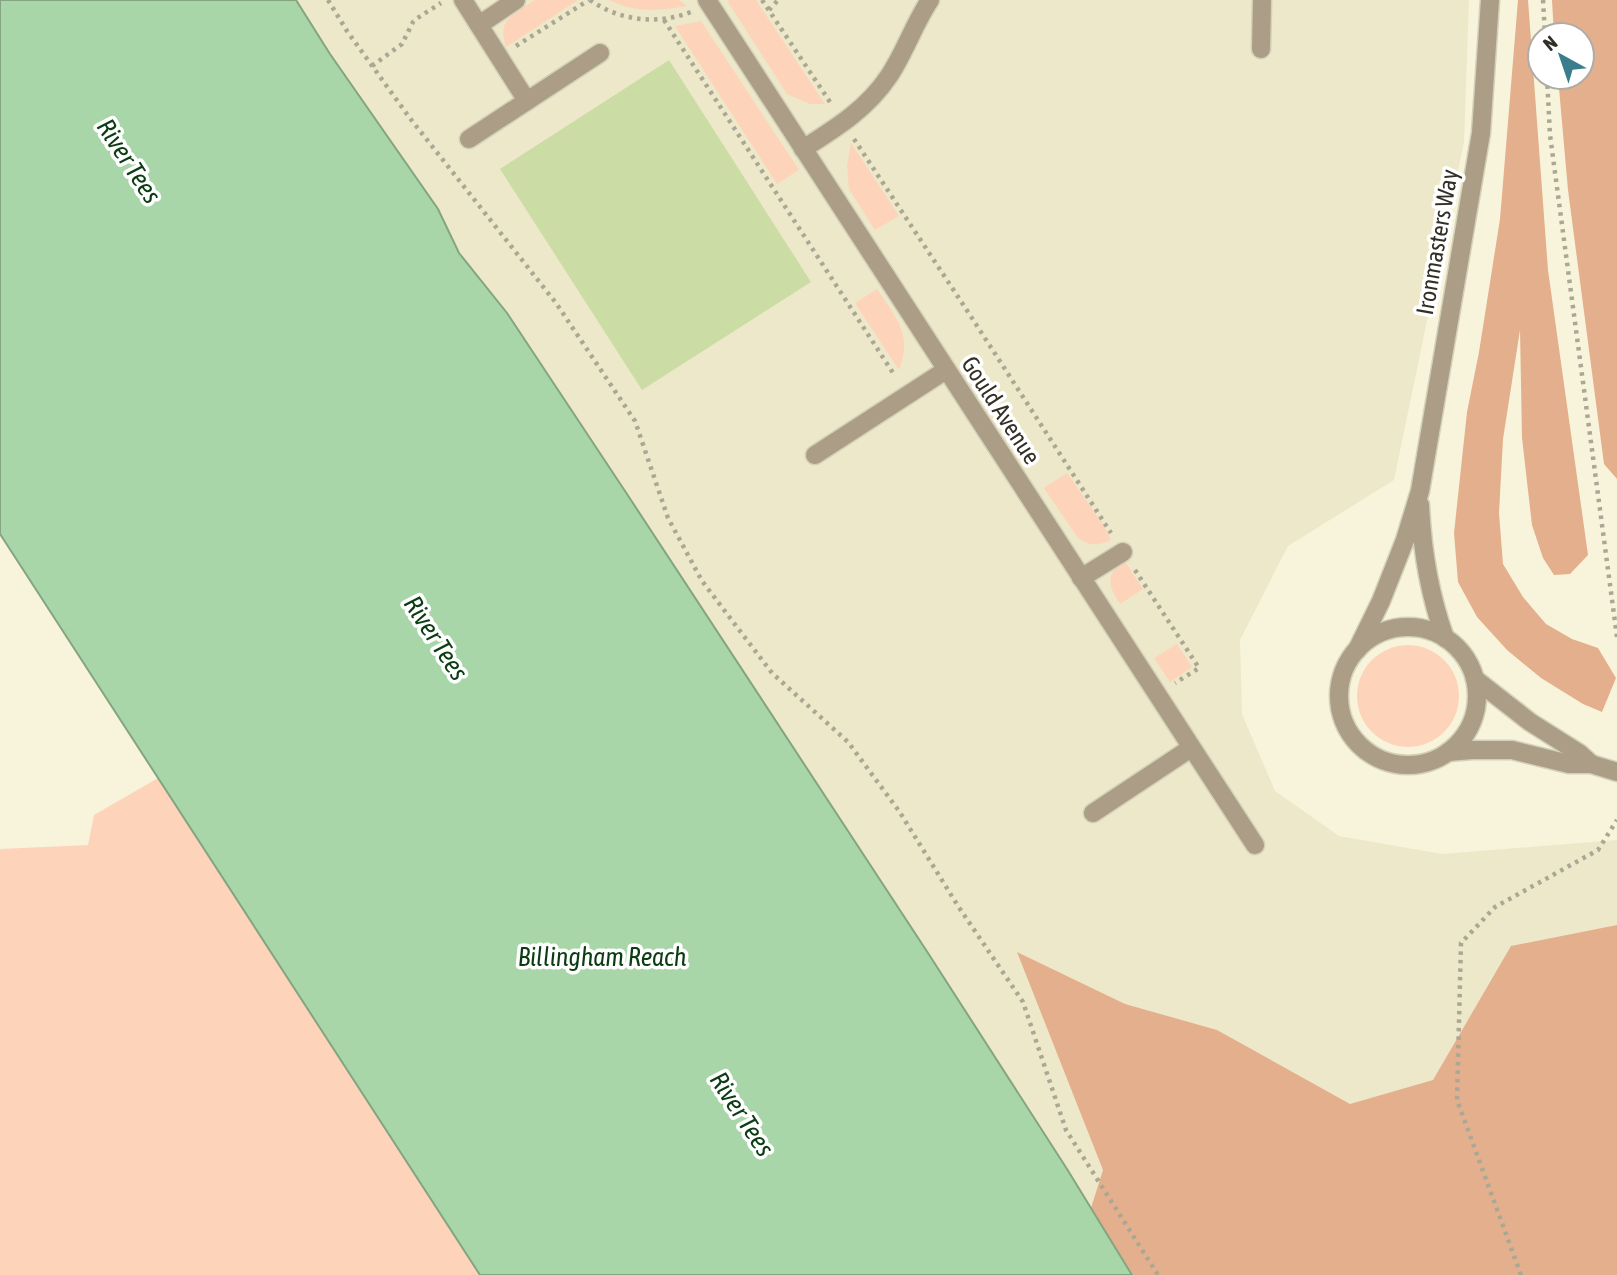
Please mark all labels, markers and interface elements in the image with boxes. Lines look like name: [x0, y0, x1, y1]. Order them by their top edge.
north arrow: [1526, 21, 1596, 91]
text: N: [1539, 31, 1561, 55]
water label: River Tees: [91, 113, 167, 209]
street label: Ironmasters Way: [1411, 167, 1463, 317]
street label: Gould Avenue: [956, 351, 1046, 469]
water label: River Tees: [398, 590, 474, 686]
water label: Billingham Reach: [518, 942, 687, 972]
water label: River Tees: [704, 1066, 780, 1162]

